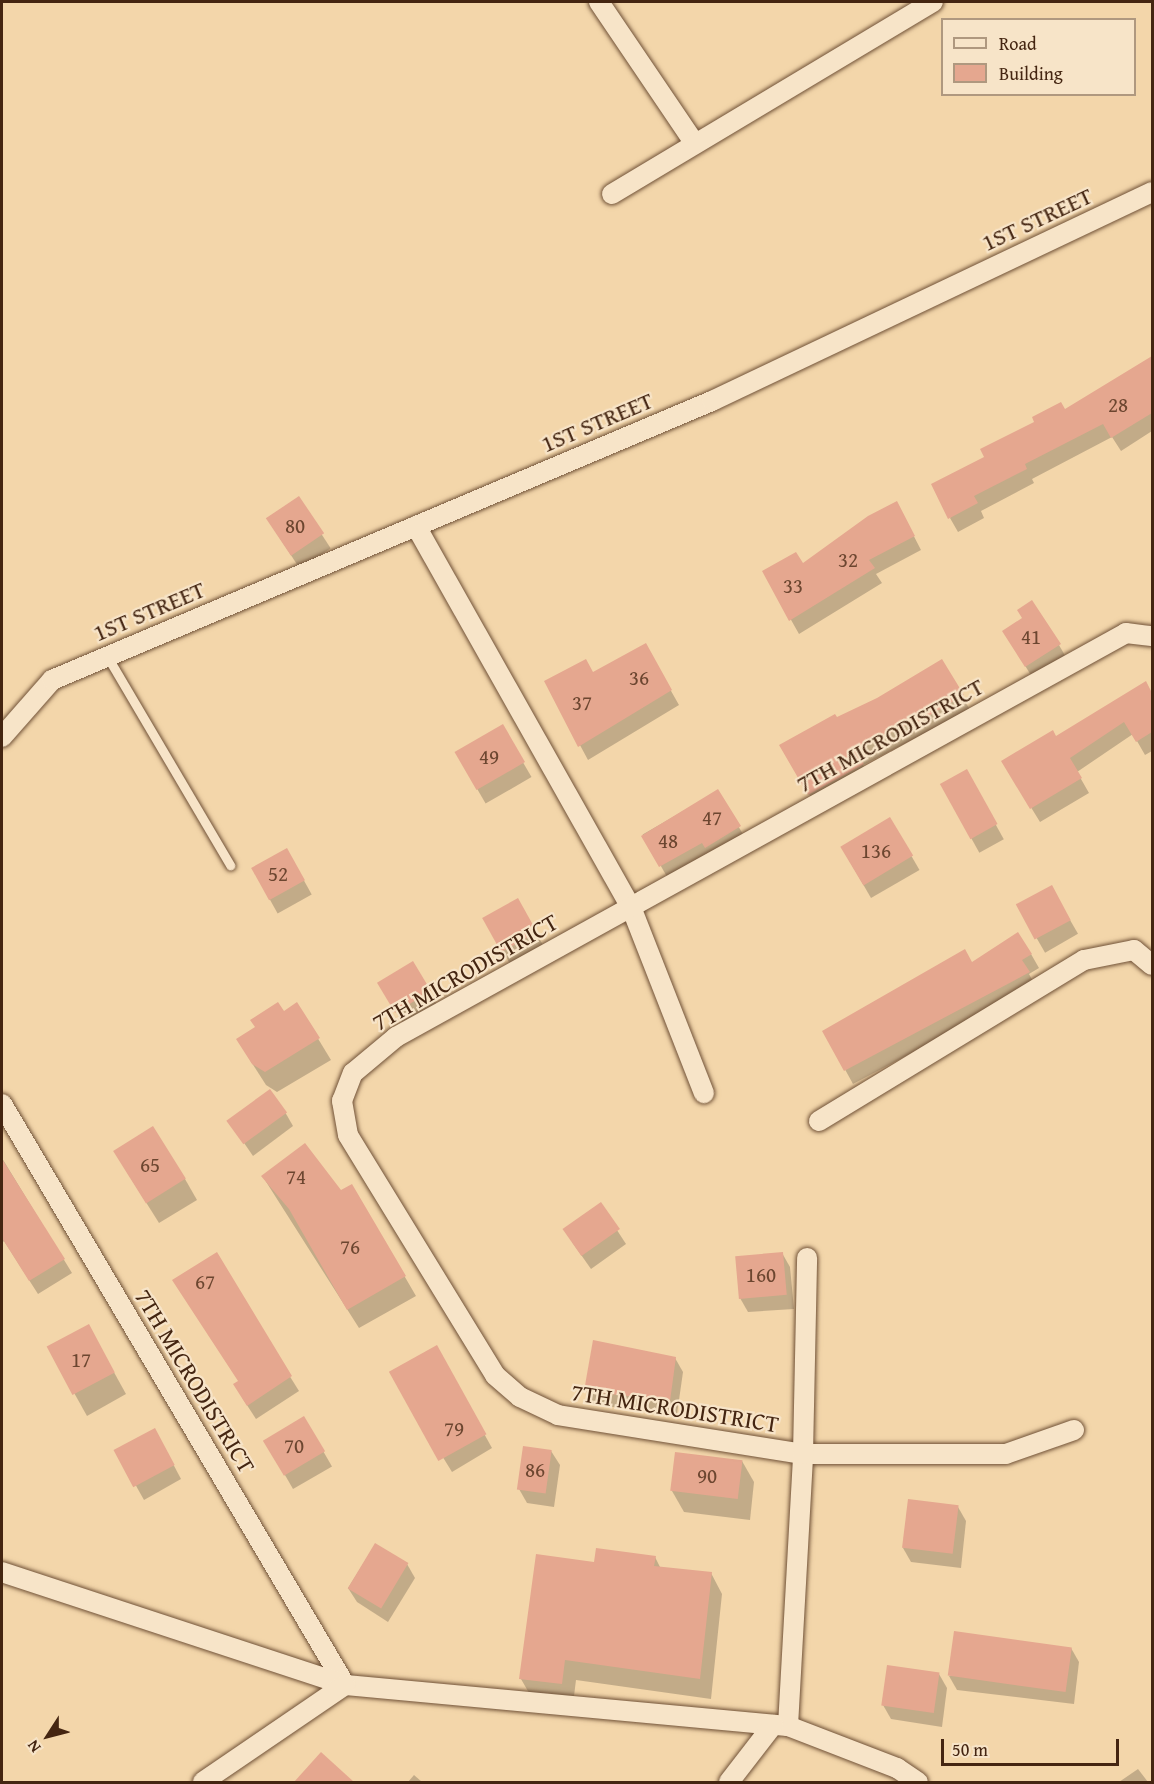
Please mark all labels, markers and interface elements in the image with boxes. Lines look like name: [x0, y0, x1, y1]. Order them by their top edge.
legend: [941, 18, 1136, 96]
text: Road: [999, 30, 1037, 57]
text: Building: [999, 60, 1063, 87]
street label: 1ST STREET: [977, 181, 1097, 257]
street label: 1ST STREET: [537, 386, 657, 458]
house number: 28: [1108, 392, 1128, 418]
house number: 80: [285, 513, 305, 539]
house number: 32: [838, 547, 858, 573]
house number: 33: [783, 573, 803, 599]
street label: 1ST STREET: [89, 575, 209, 647]
house number: 41: [1021, 624, 1041, 650]
house number: 36: [629, 665, 649, 691]
street label: 7TH MICRODISTRICT: [791, 672, 989, 798]
house number: 37: [572, 690, 592, 716]
house number: 49: [479, 744, 499, 770]
house number: 47: [702, 805, 722, 831]
house number: 48: [658, 828, 678, 854]
house number: 136: [861, 838, 891, 864]
house number: 52: [268, 861, 288, 887]
street label: 7TH MICRODISTRICT: [367, 907, 563, 1037]
house number: 65: [140, 1152, 160, 1178]
house number: 74: [286, 1164, 306, 1190]
house number: 76: [340, 1234, 360, 1260]
house number: 160: [746, 1262, 776, 1288]
house number: 67: [195, 1269, 215, 1295]
street label: 7TH MICRODISTRICT: [129, 1284, 261, 1478]
house number: 17: [71, 1347, 91, 1373]
street label: 7TH MICRODISTRICT: [569, 1377, 781, 1439]
house number: 79: [444, 1416, 464, 1442]
house number: 70: [284, 1433, 304, 1459]
house number: 86: [525, 1457, 545, 1483]
house number: 90: [697, 1463, 717, 1489]
north arrow: [18, 1706, 78, 1766]
scale bar: [944, 1727, 1122, 1765]
text: N: [21, 1735, 46, 1758]
text: 50 m: [952, 1736, 988, 1763]

